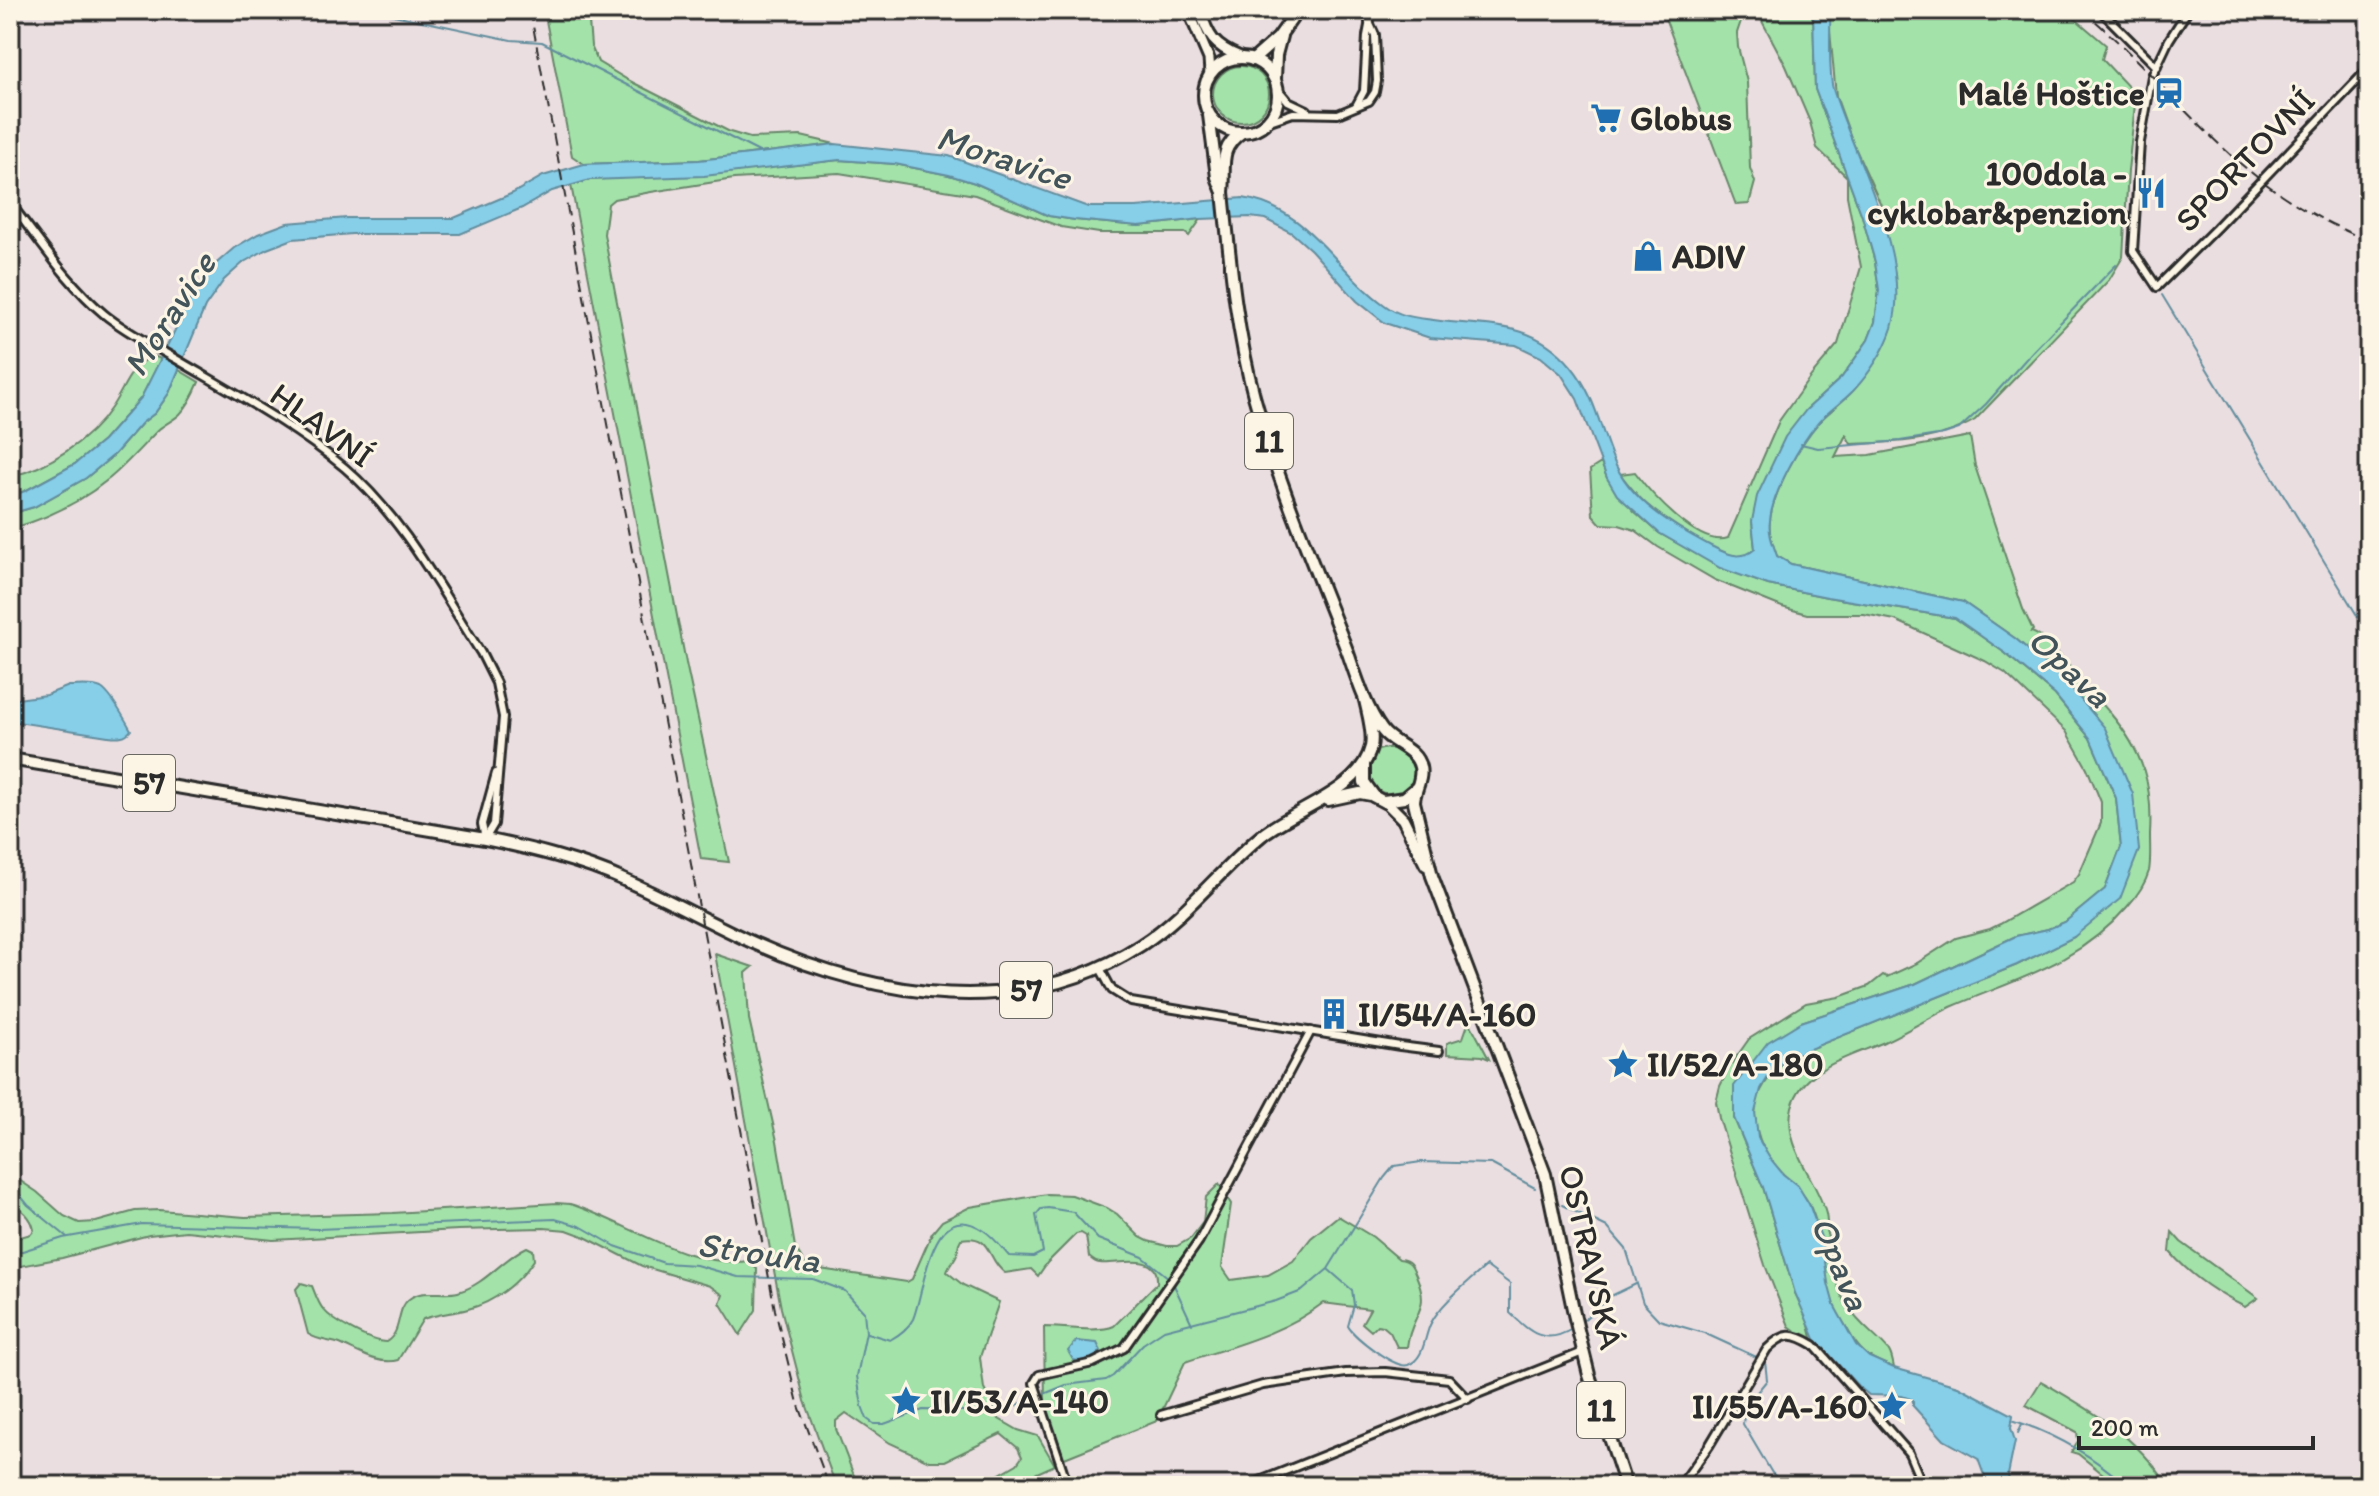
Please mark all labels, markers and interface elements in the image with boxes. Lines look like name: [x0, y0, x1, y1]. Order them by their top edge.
place label: Malé Hoštice: [1958, 73, 2145, 114]
station icon: Malé Hoštice: [2152, 76, 2186, 110]
street label: SPORTOVNÍ: [2167, 80, 2323, 240]
place label: Globus: [1630, 98, 1732, 139]
supermarket icon: Globus: [1589, 101, 1623, 135]
water label: Moravice: [931, 115, 1078, 199]
place label: 100dola - cyklobar&penzion: [1867, 153, 2128, 233]
restaurant icon: 100dola - cyklobar&penzion: [2134, 176, 2168, 210]
place label: ADIV: [1672, 236, 1746, 277]
shop icon: ADIV: [1631, 239, 1665, 273]
water label: Moravice: [113, 243, 226, 384]
street label: HLAVNÍ: [262, 374, 382, 476]
road number: 11: [1245, 413, 1293, 469]
water label: Opava: [2019, 618, 2122, 717]
road number: 57: [123, 755, 175, 811]
road number: 57: [1000, 962, 1052, 1018]
place label: II/54/A-160: [1358, 994, 1537, 1035]
building icon: II/54/A-160: [1317, 997, 1351, 1031]
place label: II/52/A-180: [1647, 1044, 1824, 1085]
place icon: II/52/A-180: [1606, 1047, 1640, 1081]
street label: OSTRAVSKÁ: [1550, 1161, 1632, 1354]
water label: Opava: [1802, 1209, 1880, 1318]
water label: Strouha: [695, 1222, 823, 1282]
place label: II/53/A-140: [930, 1381, 1109, 1422]
road number: 11: [1577, 1382, 1625, 1438]
place icon: II/53/A-140: [889, 1384, 923, 1418]
place label: II/55/A-160: [1692, 1386, 1868, 1427]
place icon: II/55/A-160: [1875, 1389, 1909, 1423]
scale bar: [2079, 1400, 2313, 1450]
text: 200 m: [2091, 1413, 2159, 1442]

